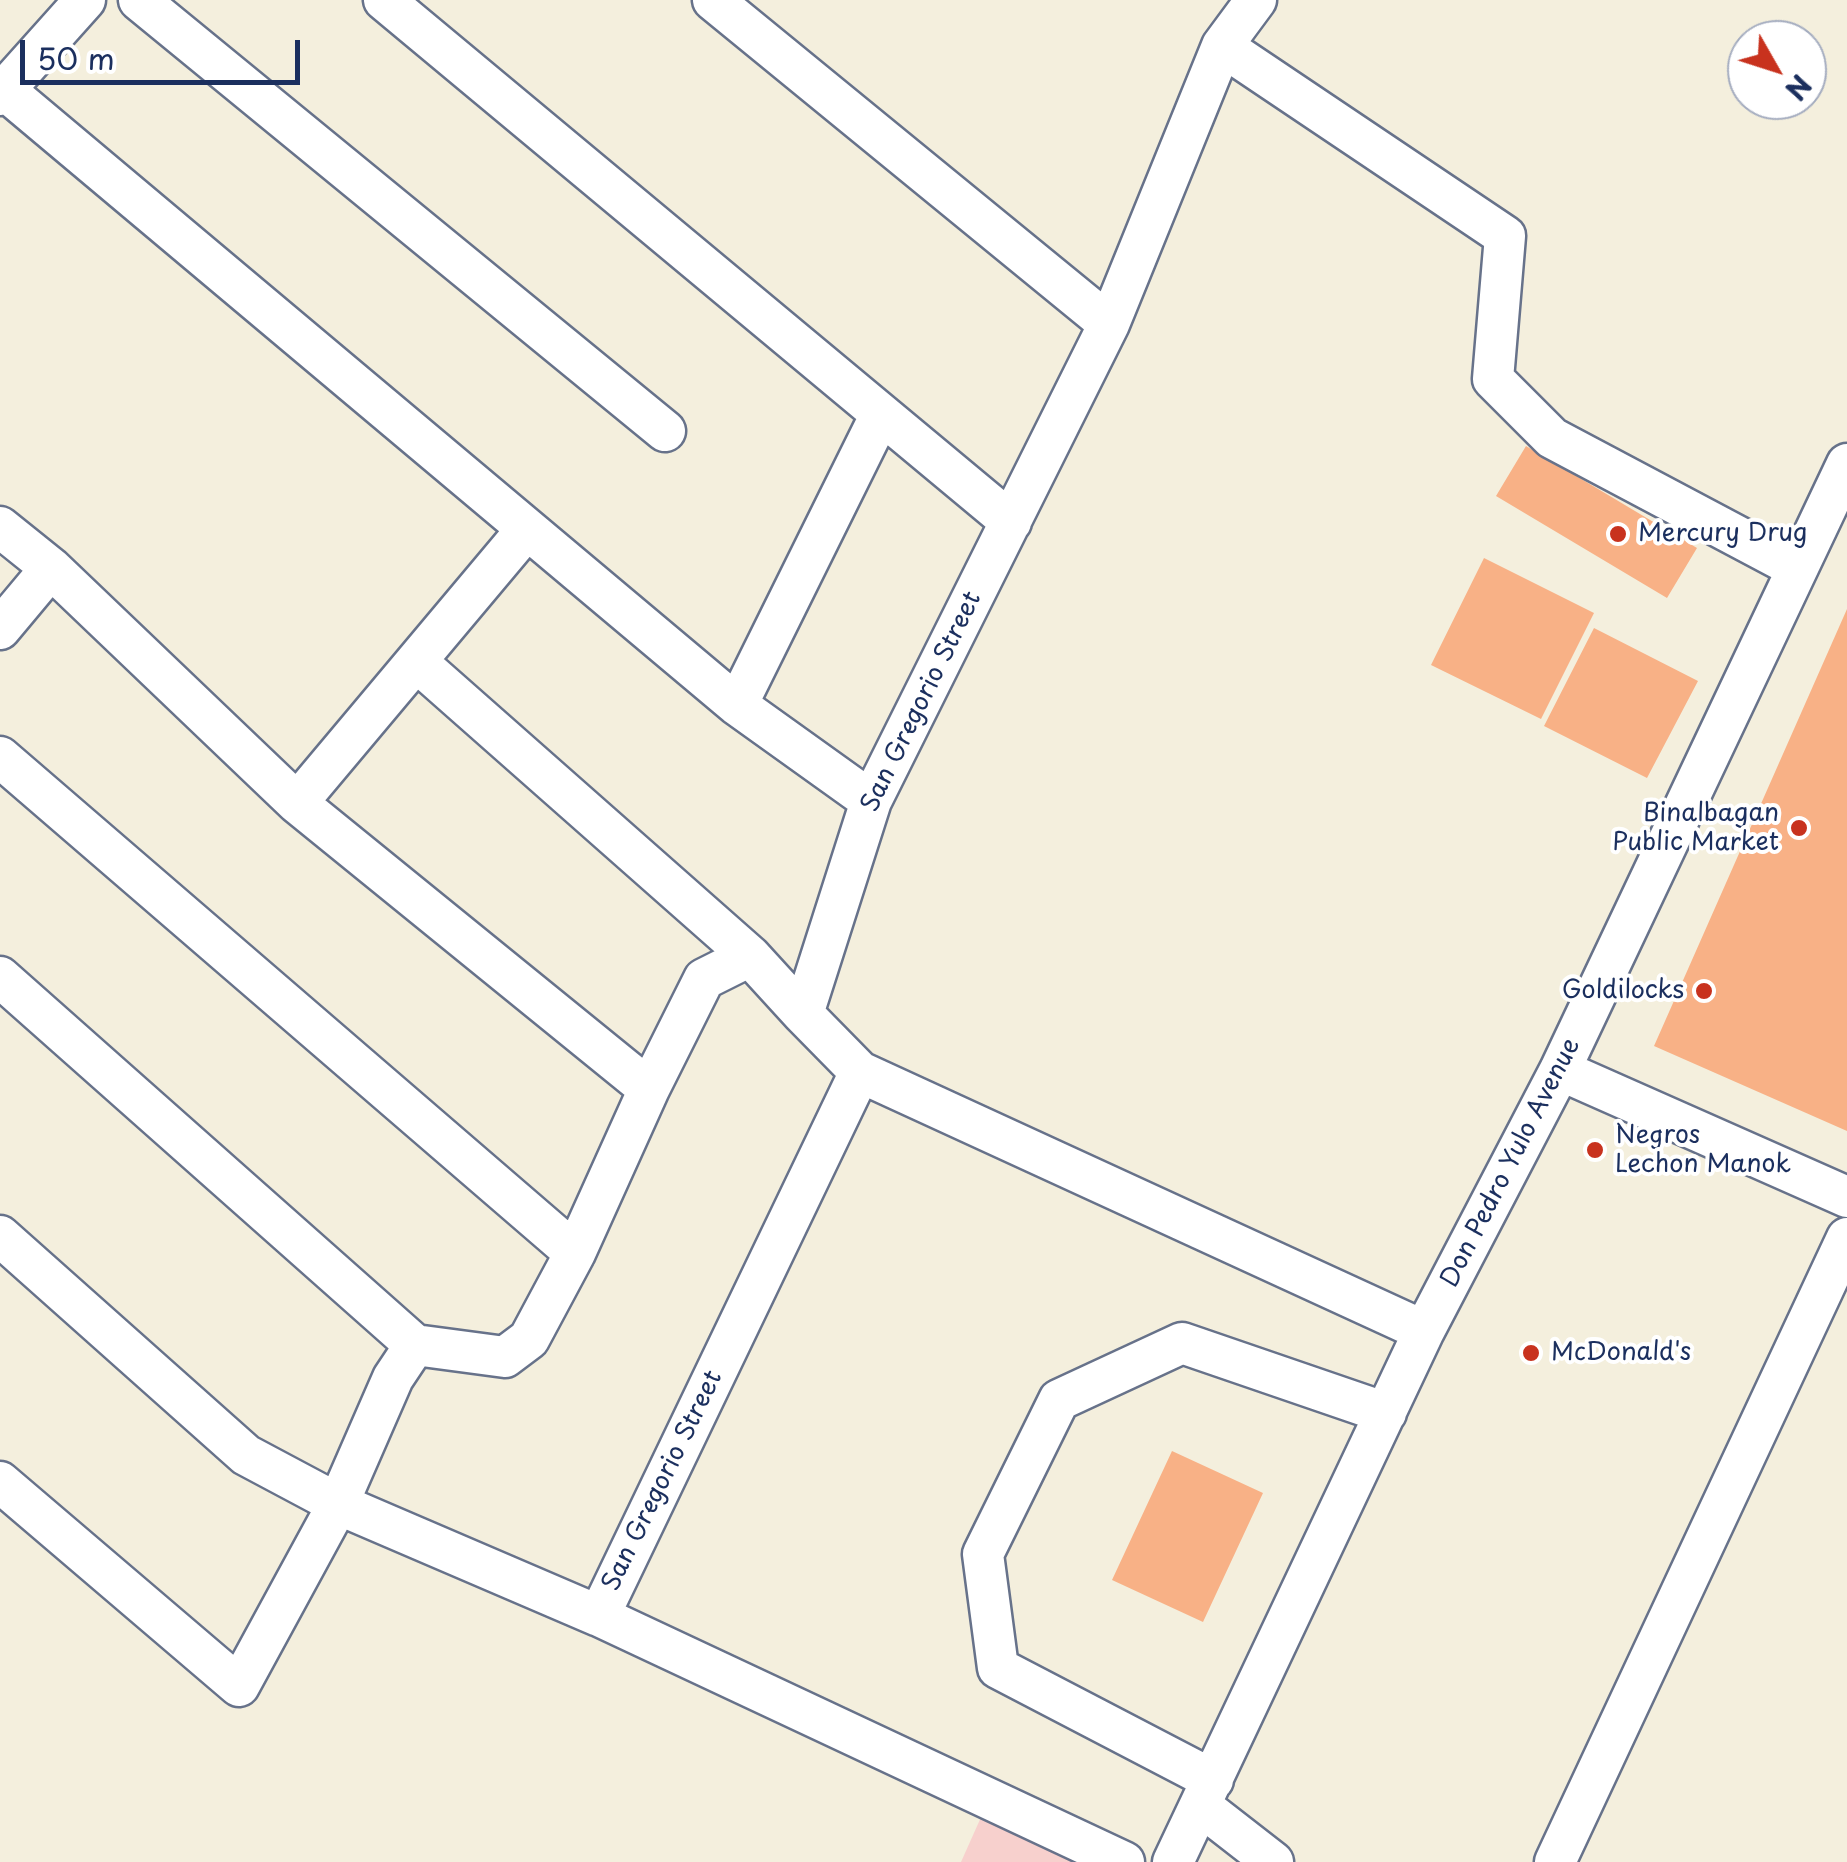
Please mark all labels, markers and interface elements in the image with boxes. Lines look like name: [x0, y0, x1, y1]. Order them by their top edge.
scale bar: [25, 20, 305, 82]
north arrow: [1727, 20, 1827, 120]
text: 50 m: [37, 35, 115, 80]
text: N: [1775, 66, 1823, 110]
place label: Mercury Drug: [1638, 519, 1807, 549]
marker: Mercury Drug: [1607, 523, 1629, 545]
street label: San Gregorio Street: [856, 587, 988, 817]
place label: Binalbagan Public Market: [1612, 799, 1779, 858]
marker: Binalbagan Public Market: [1788, 817, 1810, 839]
place label: Goldilocks: [1562, 976, 1684, 1006]
marker: Goldilocks: [1693, 980, 1715, 1002]
street label: Don Pedro Yulo Avenue: [1435, 1034, 1587, 1292]
place label: Negros Lechon Manok: [1615, 1121, 1791, 1180]
marker: Negros Lechon Manok: [1584, 1139, 1606, 1161]
place label: McDonald's: [1551, 1338, 1691, 1368]
marker: McDonald's: [1520, 1342, 1542, 1364]
street label: San Gregorio Street: [597, 1366, 729, 1596]

